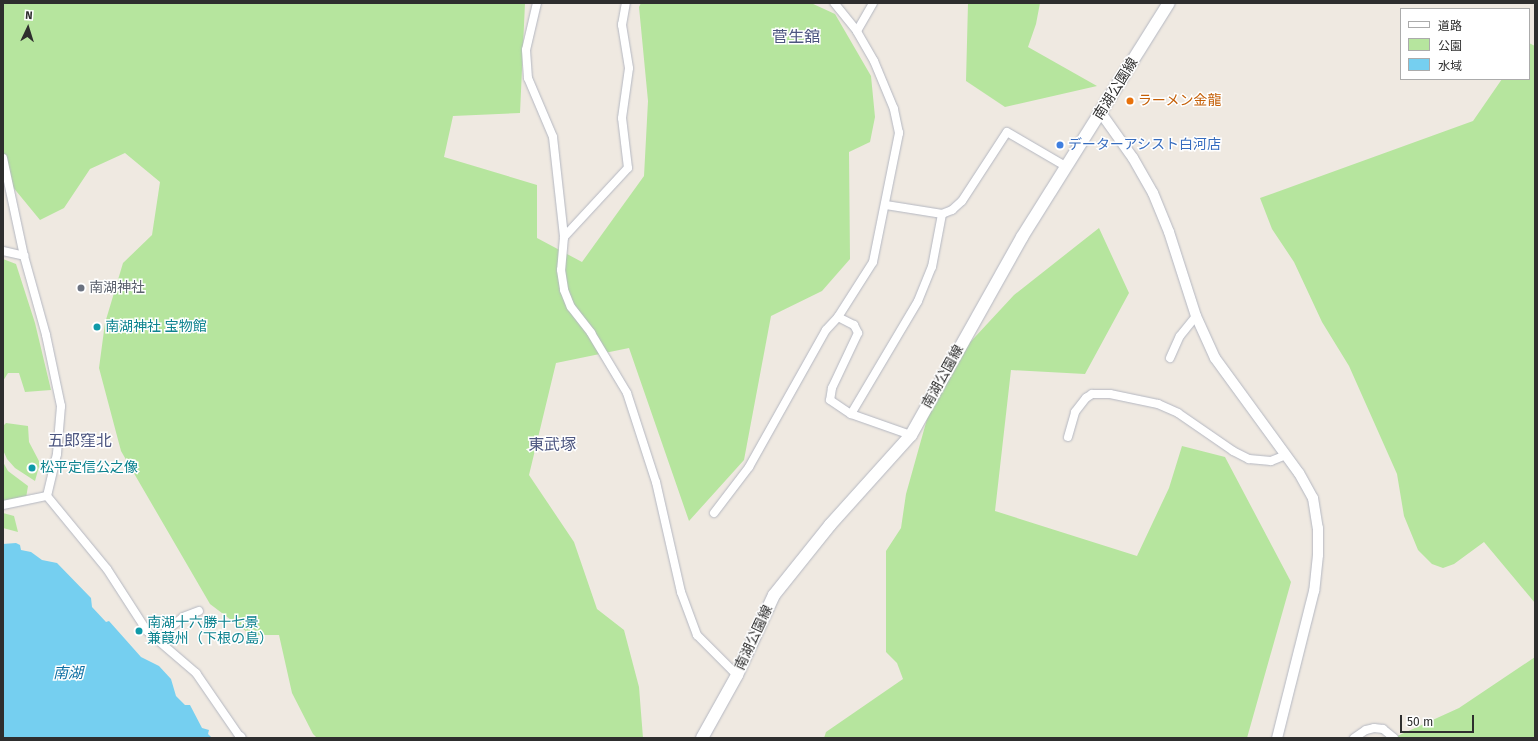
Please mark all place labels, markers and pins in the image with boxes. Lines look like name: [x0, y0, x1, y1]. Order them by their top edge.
place label: ラーメン金龍: [1138, 93, 1222, 109]
marker: ラーメン金龍: [1125, 96, 1135, 106]
place label: データーアシスト白河店: [1068, 137, 1222, 153]
marker: データーアシスト白河店: [1055, 140, 1065, 150]
place label: 南湖神社: [89, 280, 145, 296]
marker: 南湖神社: [76, 283, 86, 293]
place label: 南湖神社 宝物館: [105, 319, 207, 335]
marker: 南湖神社 宝物館: [92, 322, 102, 332]
place label: 松平定信公之像: [40, 460, 138, 476]
marker: 松平定信公之像: [27, 463, 37, 473]
place label: 南湖十六勝十七景 兼葭州（下根の島）: [147, 615, 273, 648]
marker: 南湖十六勝十七景 兼葭州（下根の島）: [134, 626, 144, 636]

